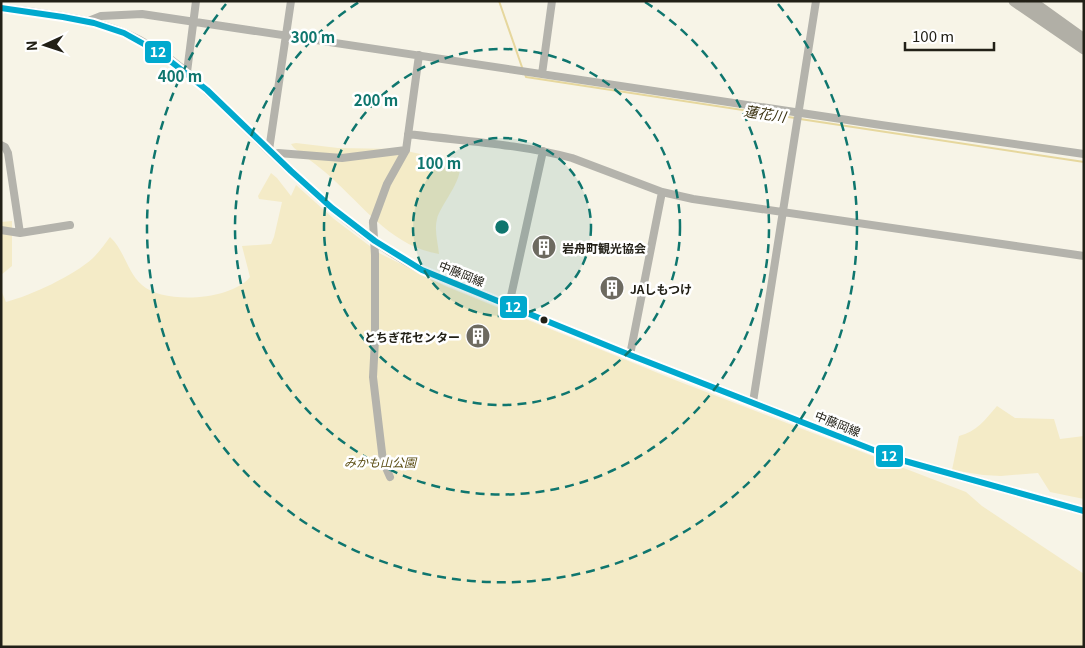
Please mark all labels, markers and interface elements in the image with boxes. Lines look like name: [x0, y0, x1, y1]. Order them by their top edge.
north arrow: [20, 20, 70, 70]
scale bar: [905, 20, 994, 52]
text: 100 m: [912, 25, 954, 46]
text: 300 m: [291, 26, 335, 47]
text: N: [21, 40, 41, 51]
line badge: 12: [144, 40, 172, 64]
text: 12: [150, 41, 166, 61]
text: 400 m: [158, 65, 202, 86]
text: 200 m: [354, 89, 398, 110]
water label: 蓮花川: [743, 100, 789, 126]
text: 100 m: [417, 152, 461, 173]
centre of rings: [493, 218, 511, 236]
building icon: 岩舟町観光協会: [531, 234, 557, 260]
place label: 岩舟町観光協会: [562, 239, 646, 256]
street label: 中藤岡線: [437, 256, 487, 290]
building icon: JAしもつけ: [599, 275, 625, 301]
place label: JAしもつけ: [630, 280, 692, 297]
line badge: 12: [499, 295, 528, 319]
text: 12: [505, 296, 521, 316]
unlabelled marker: [539, 315, 549, 325]
building icon: とちぎ花センター: [465, 323, 491, 349]
place label: とちぎ花センター: [364, 328, 460, 345]
street label: 中藤岡線: [813, 406, 863, 440]
line badge: 12: [875, 444, 904, 468]
text: 12: [881, 445, 897, 465]
park label: みかも山公園: [344, 453, 418, 470]

